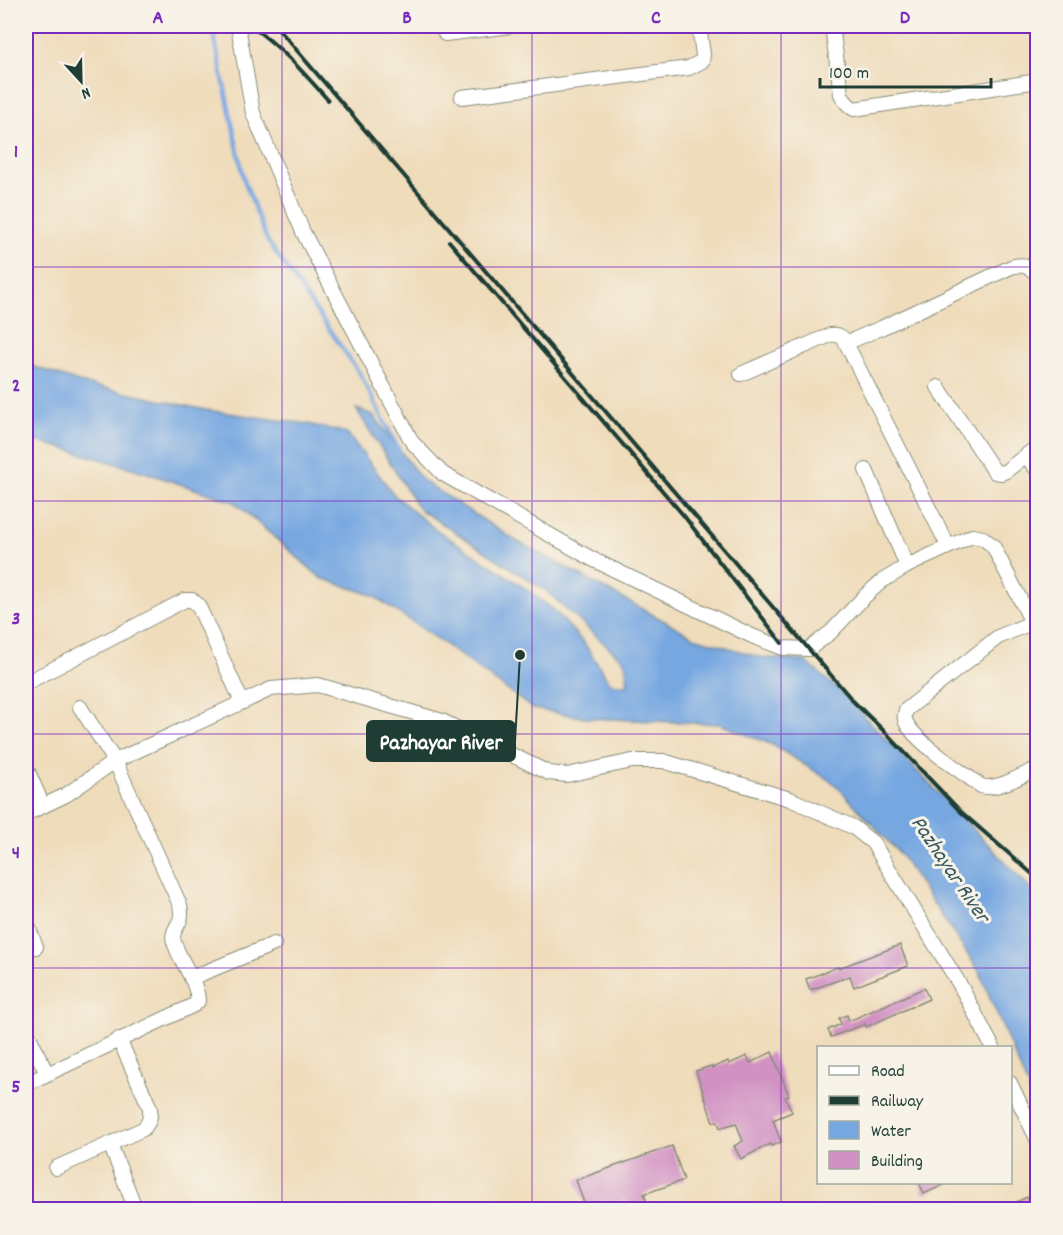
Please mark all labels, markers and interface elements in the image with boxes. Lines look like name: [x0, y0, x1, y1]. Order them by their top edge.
text: A: [153, 5, 164, 33]
text: B: [402, 5, 412, 33]
text: C: [651, 5, 661, 33]
text: D: [900, 5, 911, 33]
north arrow: [51, 51, 111, 111]
scale bar: [820, 51, 991, 89]
text: 100 m: [829, 62, 869, 87]
text: N: [78, 80, 94, 105]
text: 1: [14, 139, 18, 167]
text: 2: [12, 373, 20, 401]
text: 3: [12, 606, 20, 634]
callout: Pazhayar River: [367, 721, 515, 761]
text: Pazhayar River: [379, 729, 503, 760]
water label: Pazhayar River: [902, 810, 998, 932]
text: 4: [12, 840, 20, 868]
legend: [817, 1046, 1012, 1184]
text: Road: [871, 1060, 905, 1085]
text: 5: [11, 1074, 21, 1102]
text: Railway: [871, 1090, 924, 1115]
text: Water: [871, 1120, 911, 1145]
text: Building: [871, 1150, 923, 1175]

